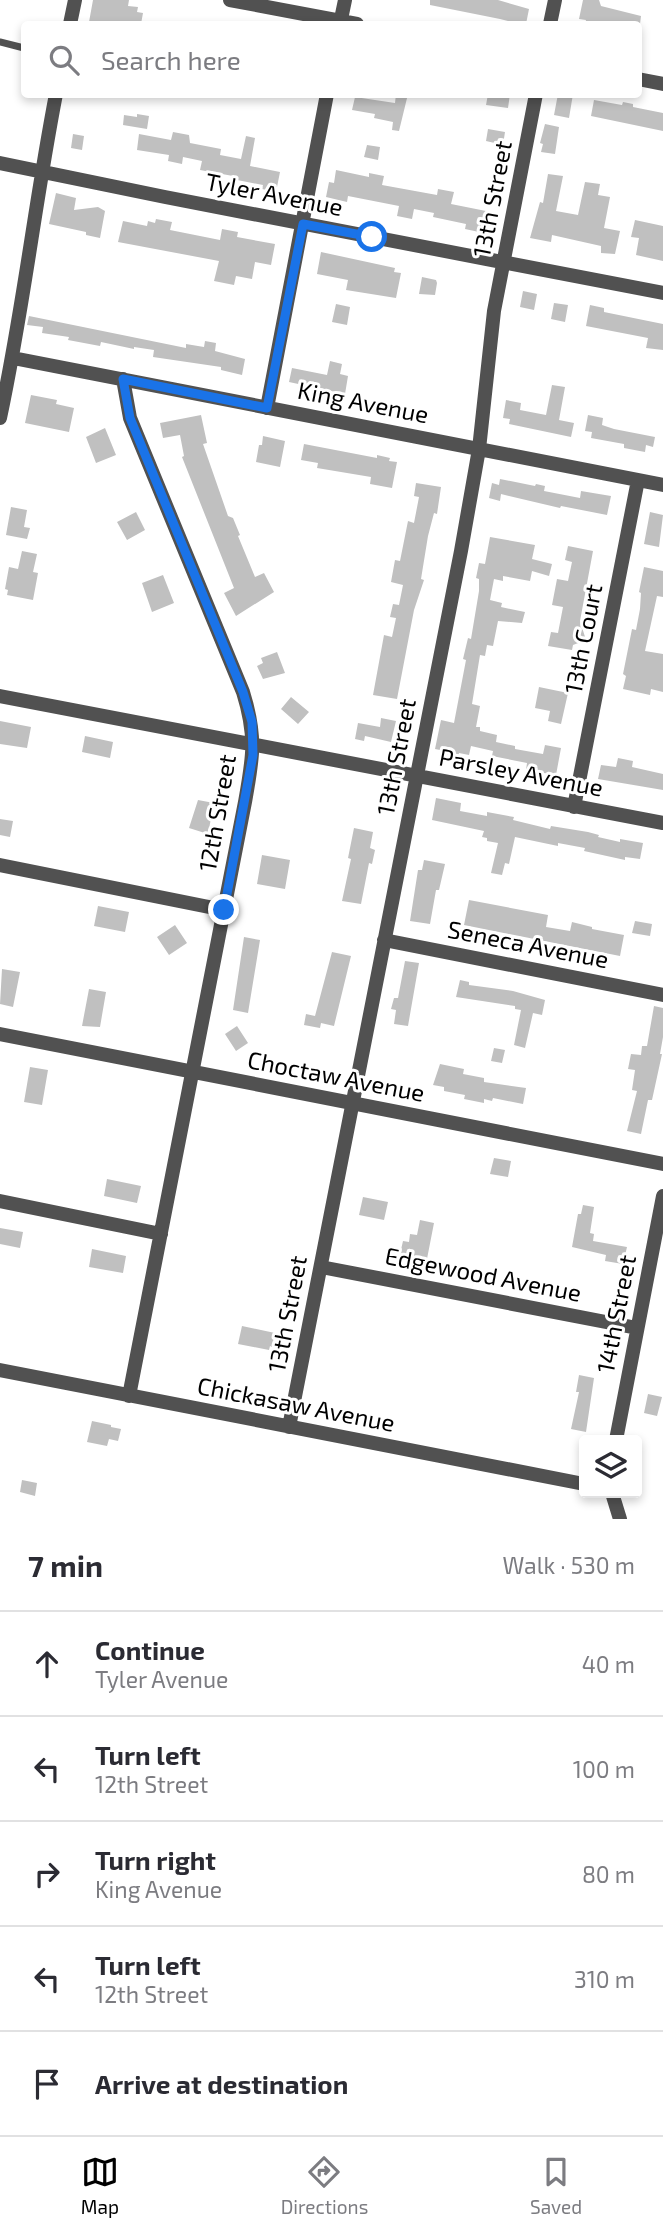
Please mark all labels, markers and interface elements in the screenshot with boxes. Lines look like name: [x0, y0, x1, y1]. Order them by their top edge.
search box: [21, 21, 642, 98]
icon: search: [45, 41, 83, 79]
text: Search here: [101, 44, 241, 75]
street label: 13th Street: [466, 138, 517, 259]
street label: Tyler Avenue: [203, 166, 345, 221]
route start: [356, 221, 387, 252]
street label: King Avenue: [295, 375, 431, 428]
street label: 13th Court: [558, 581, 607, 696]
street label: 13th Street: [370, 696, 421, 817]
street label: Parsley Avenue: [437, 741, 606, 802]
street label: 12th Street: [192, 752, 241, 873]
route end: [208, 894, 239, 925]
street label: Seneca Avenue: [445, 914, 611, 973]
street label: Choctaw Avenue: [245, 1044, 427, 1107]
street label: Edgewood Avenue: [383, 1240, 584, 1307]
street label: 14th Street: [590, 1252, 641, 1375]
street label: 13th Street: [261, 1253, 312, 1374]
street label: Chickasaw Avenue: [195, 1370, 397, 1437]
map controls: [579, 1435, 642, 1498]
button: layers: [579, 1435, 642, 1498]
text: 7 min: [28, 1547, 103, 1583]
text: Walk · 530 m: [503, 1551, 635, 1579]
text: Continue: [95, 1634, 205, 1665]
icon: ahead: [28, 1645, 66, 1683]
text: 40 m: [582, 1650, 635, 1678]
text: Tyler Avenue: [95, 1665, 228, 1693]
text: Turn left: [95, 1739, 201, 1770]
icon: left: [28, 1750, 66, 1788]
text: 100 m: [573, 1755, 635, 1783]
text: 12th Street: [95, 1770, 208, 1798]
text: Turn right: [95, 1844, 216, 1875]
icon: right: [28, 1855, 66, 1893]
text: 80 m: [582, 1860, 635, 1888]
text: King Avenue: [95, 1875, 222, 1903]
text: Turn left: [95, 1949, 201, 1980]
icon: left: [28, 1960, 66, 1998]
text: 310 m: [574, 1965, 635, 1993]
text: 12th Street: [95, 1980, 208, 2008]
icon: arrive: [28, 2065, 66, 2103]
text: Arrive at destination: [95, 2068, 348, 2099]
tab: Map: [81, 2153, 119, 2218]
tab: Directions: [281, 2153, 368, 2218]
tab: Saved: [530, 2153, 582, 2218]

